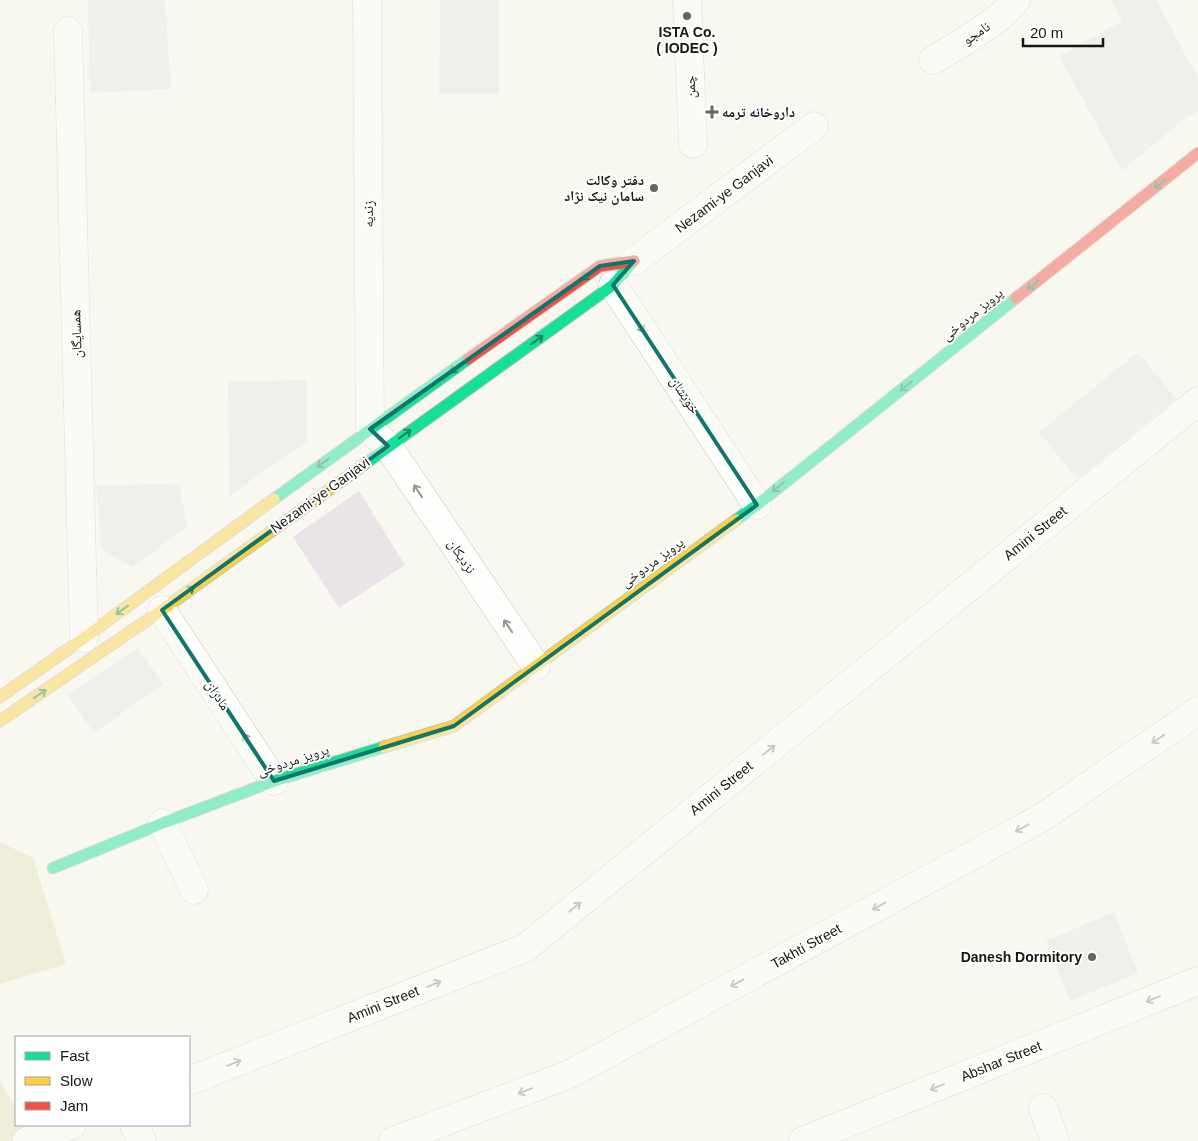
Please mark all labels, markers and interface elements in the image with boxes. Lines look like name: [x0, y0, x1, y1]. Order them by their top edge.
marker: ISTA Co. ( IODEC ): [681, 10, 693, 22]
scale bar: [1023, 15, 1103, 47]
street label: نامجو: [959, 18, 993, 49]
place label: ISTA Co. ( IODEC ): [656, 24, 718, 56]
text: 20 m: [1030, 24, 1063, 41]
street label: چمن: [682, 75, 699, 99]
place label: داروخانه ترمه: [722, 104, 795, 120]
marker: داروخانه ترمه: [706, 106, 718, 118]
street label: Nezami-ye Ganjavi: [672, 152, 776, 236]
place label: دفتر وکالت سامان نیک نژاد: [564, 172, 644, 205]
one-way arrow: [1154, 178, 1167, 189]
marker: دفتر وکالت سامان نیک نژاد: [648, 182, 660, 194]
street label: زندیه: [360, 200, 377, 228]
one-way arrow: [582, 269, 596, 280]
one-way arrow: [1026, 280, 1040, 290]
street label: پرویز مردوخی: [938, 284, 1007, 344]
street label: همسایگان: [67, 309, 86, 359]
one-way arrow: [635, 319, 645, 333]
one-way arrow: [530, 335, 544, 345]
one-way arrow: [449, 363, 463, 373]
street label: خویشان: [666, 373, 703, 417]
one-way arrow: [899, 381, 912, 392]
one-way arrow: [398, 429, 412, 439]
street label: Nezami-ye Ganjavi: [267, 454, 373, 536]
one-way arrow: [317, 457, 330, 468]
one-way arrow: [772, 482, 785, 493]
one-way arrow: [413, 484, 423, 498]
street label: Amini Street: [1000, 503, 1070, 563]
street label: پرویز مردوخی: [617, 534, 688, 591]
street label: نزدیکان: [444, 536, 479, 577]
one-way arrow: [181, 586, 195, 596]
one-way arrow: [116, 605, 129, 616]
one-way arrow: [503, 619, 513, 633]
street label: مادران: [202, 677, 234, 714]
one-way arrow: [33, 689, 47, 699]
one-way arrow: [242, 733, 252, 747]
one-way arrow: [1151, 734, 1165, 744]
street label: پرویز مردوخی: [255, 741, 331, 780]
one-way arrow: [762, 744, 775, 755]
street label: Amini Street: [686, 758, 756, 818]
one-way arrow: [1015, 824, 1030, 833]
one-way arrow: [873, 901, 887, 911]
one-way arrow: [568, 902, 581, 913]
street label: Takhti Street: [768, 920, 844, 972]
place label: Danesh Dormitory: [961, 949, 1082, 965]
marker: Danesh Dormitory: [1086, 951, 1098, 963]
one-way arrow: [729, 978, 744, 988]
one-way arrow: [426, 979, 441, 988]
street label: Amini Street: [345, 982, 421, 1026]
one-way arrow: [1146, 995, 1161, 1005]
legend: [15, 1036, 190, 1126]
street label: Abshar Street: [958, 1038, 1044, 1084]
text: Fast: [60, 1047, 90, 1064]
one-way arrow: [226, 1058, 241, 1068]
text: Slow: [60, 1072, 93, 1089]
one-way arrow: [930, 1082, 945, 1092]
one-way arrow: [517, 1087, 533, 1096]
text: Jam: [60, 1097, 88, 1114]

